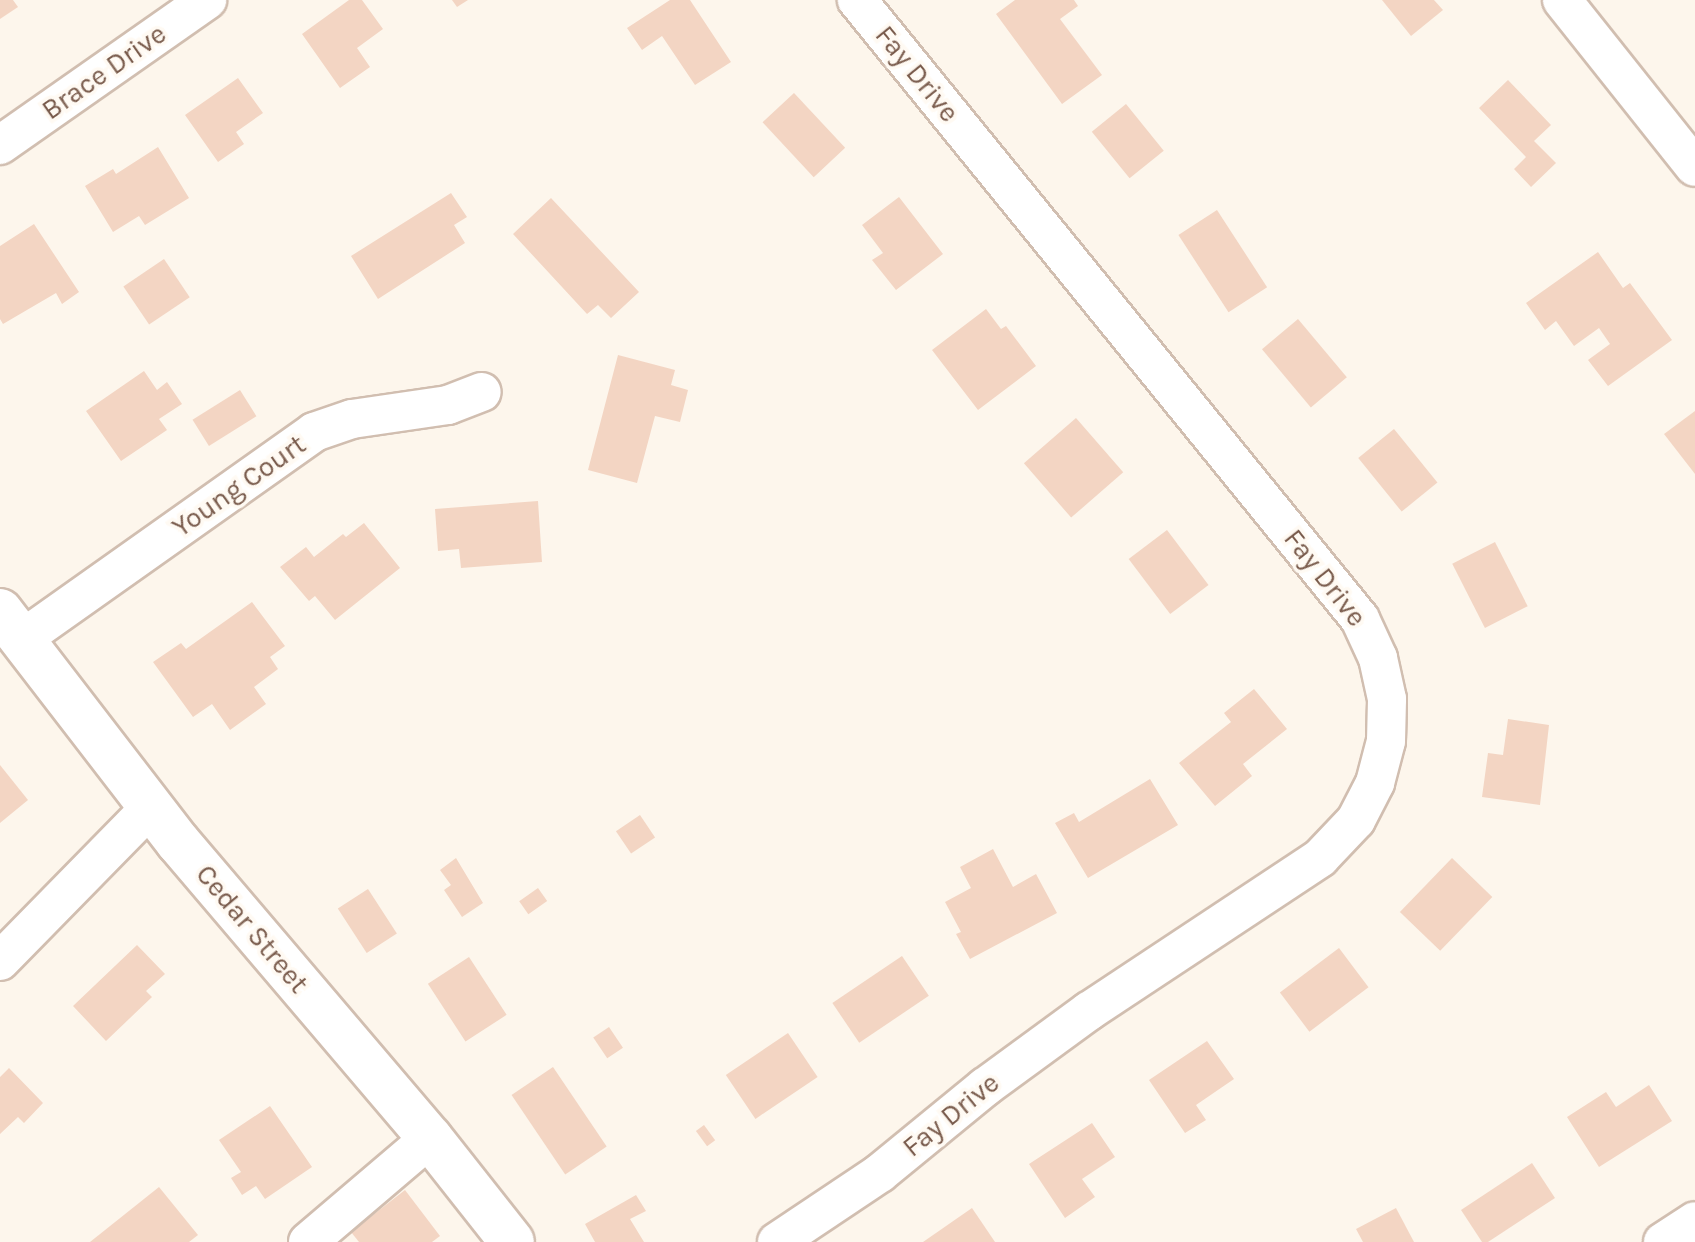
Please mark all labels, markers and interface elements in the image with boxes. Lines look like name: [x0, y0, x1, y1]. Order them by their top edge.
street label: Brace Drive: [35, 17, 173, 127]
street label: Fay Drive: [868, 19, 966, 129]
street label: Young Court: [166, 428, 312, 544]
street label: Fay Drive: [1277, 523, 1373, 633]
street label: Cedar Street: [189, 858, 315, 1000]
street label: Fay Drive: [896, 1066, 1006, 1164]

